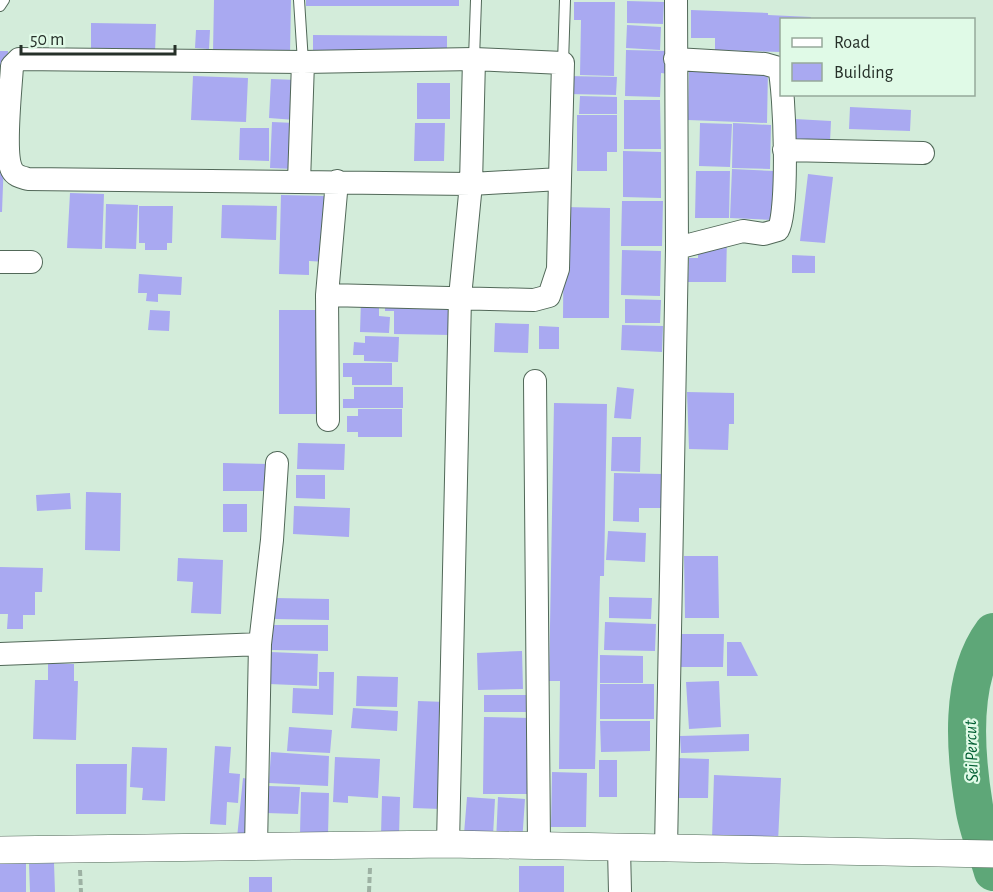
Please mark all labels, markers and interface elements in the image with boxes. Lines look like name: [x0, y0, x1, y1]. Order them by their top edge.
scale bar: [21, 18, 176, 56]
legend: [780, 18, 975, 96]
text: 50 m: [30, 31, 64, 49]
text: Road: [834, 34, 870, 52]
text: Building: [834, 64, 894, 82]
water label: Sei Percut: [962, 719, 982, 783]

